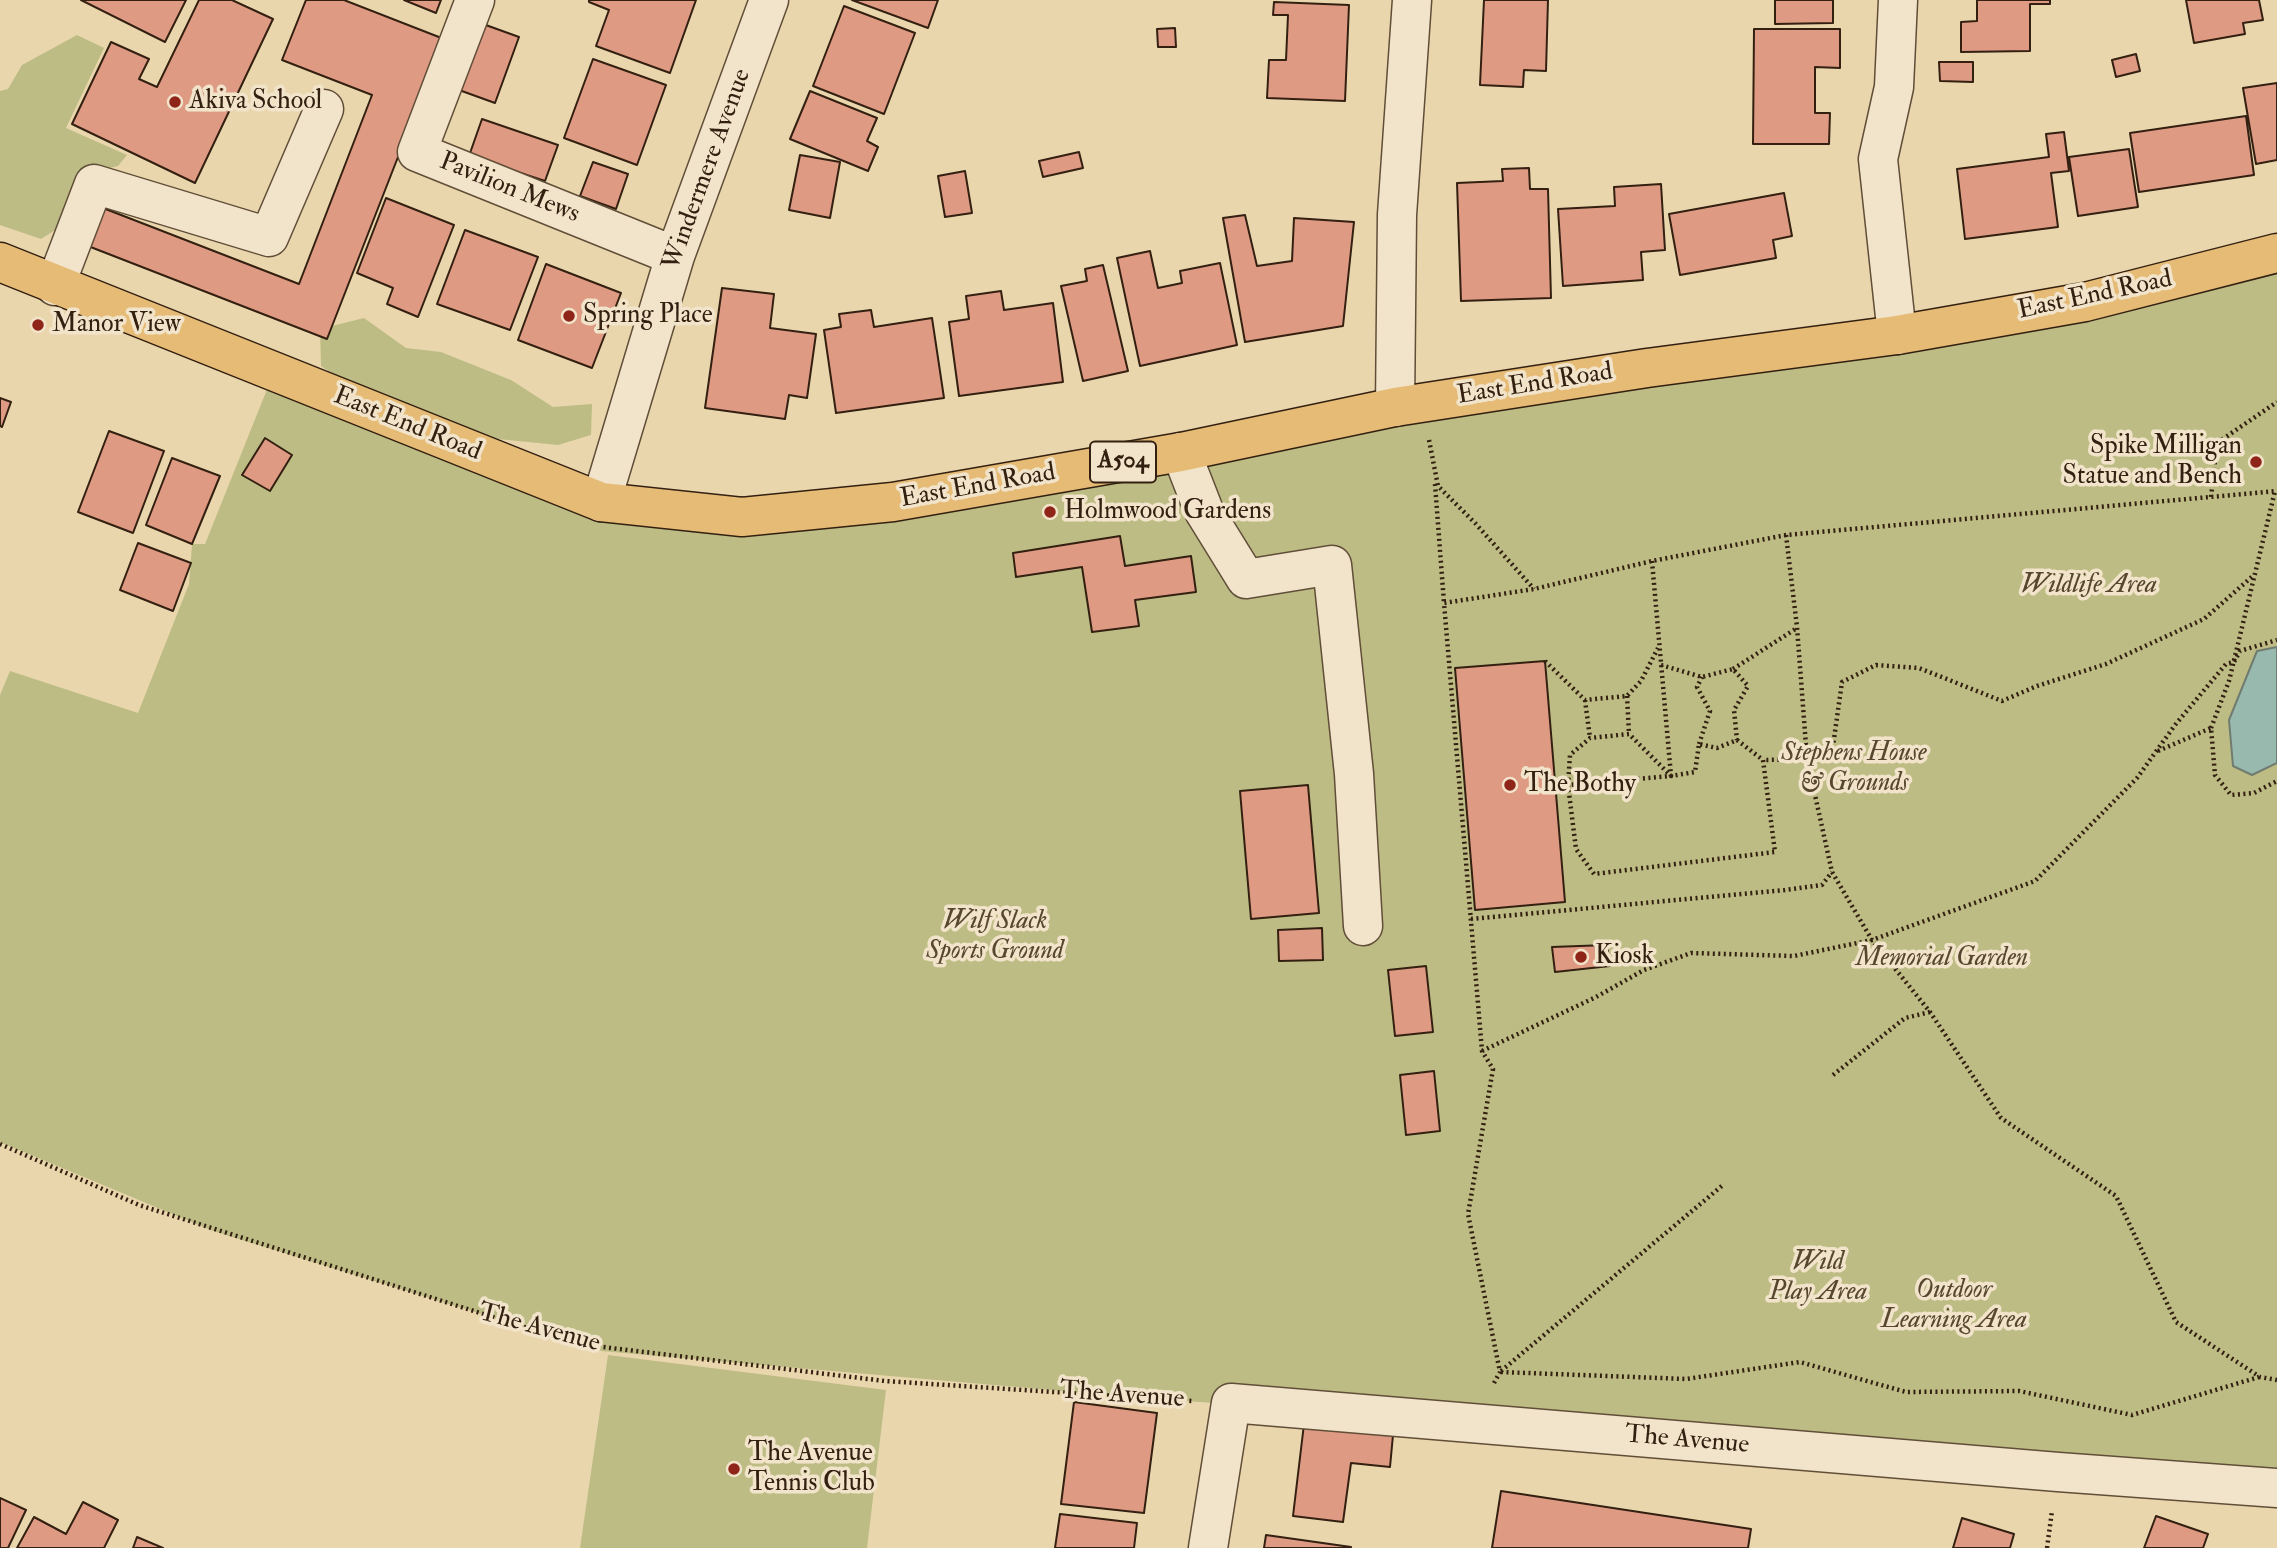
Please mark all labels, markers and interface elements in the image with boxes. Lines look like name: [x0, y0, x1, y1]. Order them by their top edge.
street label: Windermere Avenue: [657, 65, 759, 275]
place label: Akiva School: [189, 86, 322, 118]
marker: Akiva School: [167, 94, 183, 110]
street label: Pavilion Mews: [434, 147, 584, 231]
street label: East End Road: [2015, 264, 2175, 328]
place label: Spring Place: [583, 300, 713, 332]
marker: Spring Place: [561, 308, 577, 324]
place label: Manor View: [52, 309, 181, 341]
marker: Manor View: [30, 317, 46, 333]
street label: East End Road: [1455, 357, 1615, 413]
street label: East End Road: [328, 381, 486, 469]
place label: Spike Milligan Statue and Bench: [2063, 431, 2242, 492]
road number: A504: [1090, 442, 1156, 482]
marker: Spike Milligan Statue and Bench: [2248, 454, 2264, 470]
street label: East End Road: [898, 458, 1058, 516]
place label: Holmwood Gardens: [1064, 496, 1271, 528]
marker: Holmwood Gardens: [1042, 504, 1058, 520]
park label: Wildlife Area: [2021, 570, 2157, 602]
park label: Stephens House & Grounds: [1781, 738, 1927, 800]
place label: The Bothy: [1524, 769, 1636, 801]
marker: The Bothy: [1502, 777, 1518, 793]
park label: Wilf Slack Sports Ground: [926, 906, 1064, 968]
place label: Kiosk: [1595, 941, 1654, 973]
park label: Memorial Garden: [1856, 943, 2028, 975]
marker: Kiosk: [1573, 949, 1589, 965]
park label: Wild Play Area: [1769, 1247, 1867, 1308]
park label: Outdoor Learning Area: [1881, 1275, 2027, 1336]
street label: The Avenue: [475, 1298, 603, 1360]
street label: The Avenue: [1059, 1376, 1185, 1416]
street label: The Avenue: [1624, 1420, 1750, 1462]
place label: The Avenue Tennis Club: [748, 1438, 875, 1500]
marker: The Avenue Tennis Club: [726, 1461, 742, 1477]

